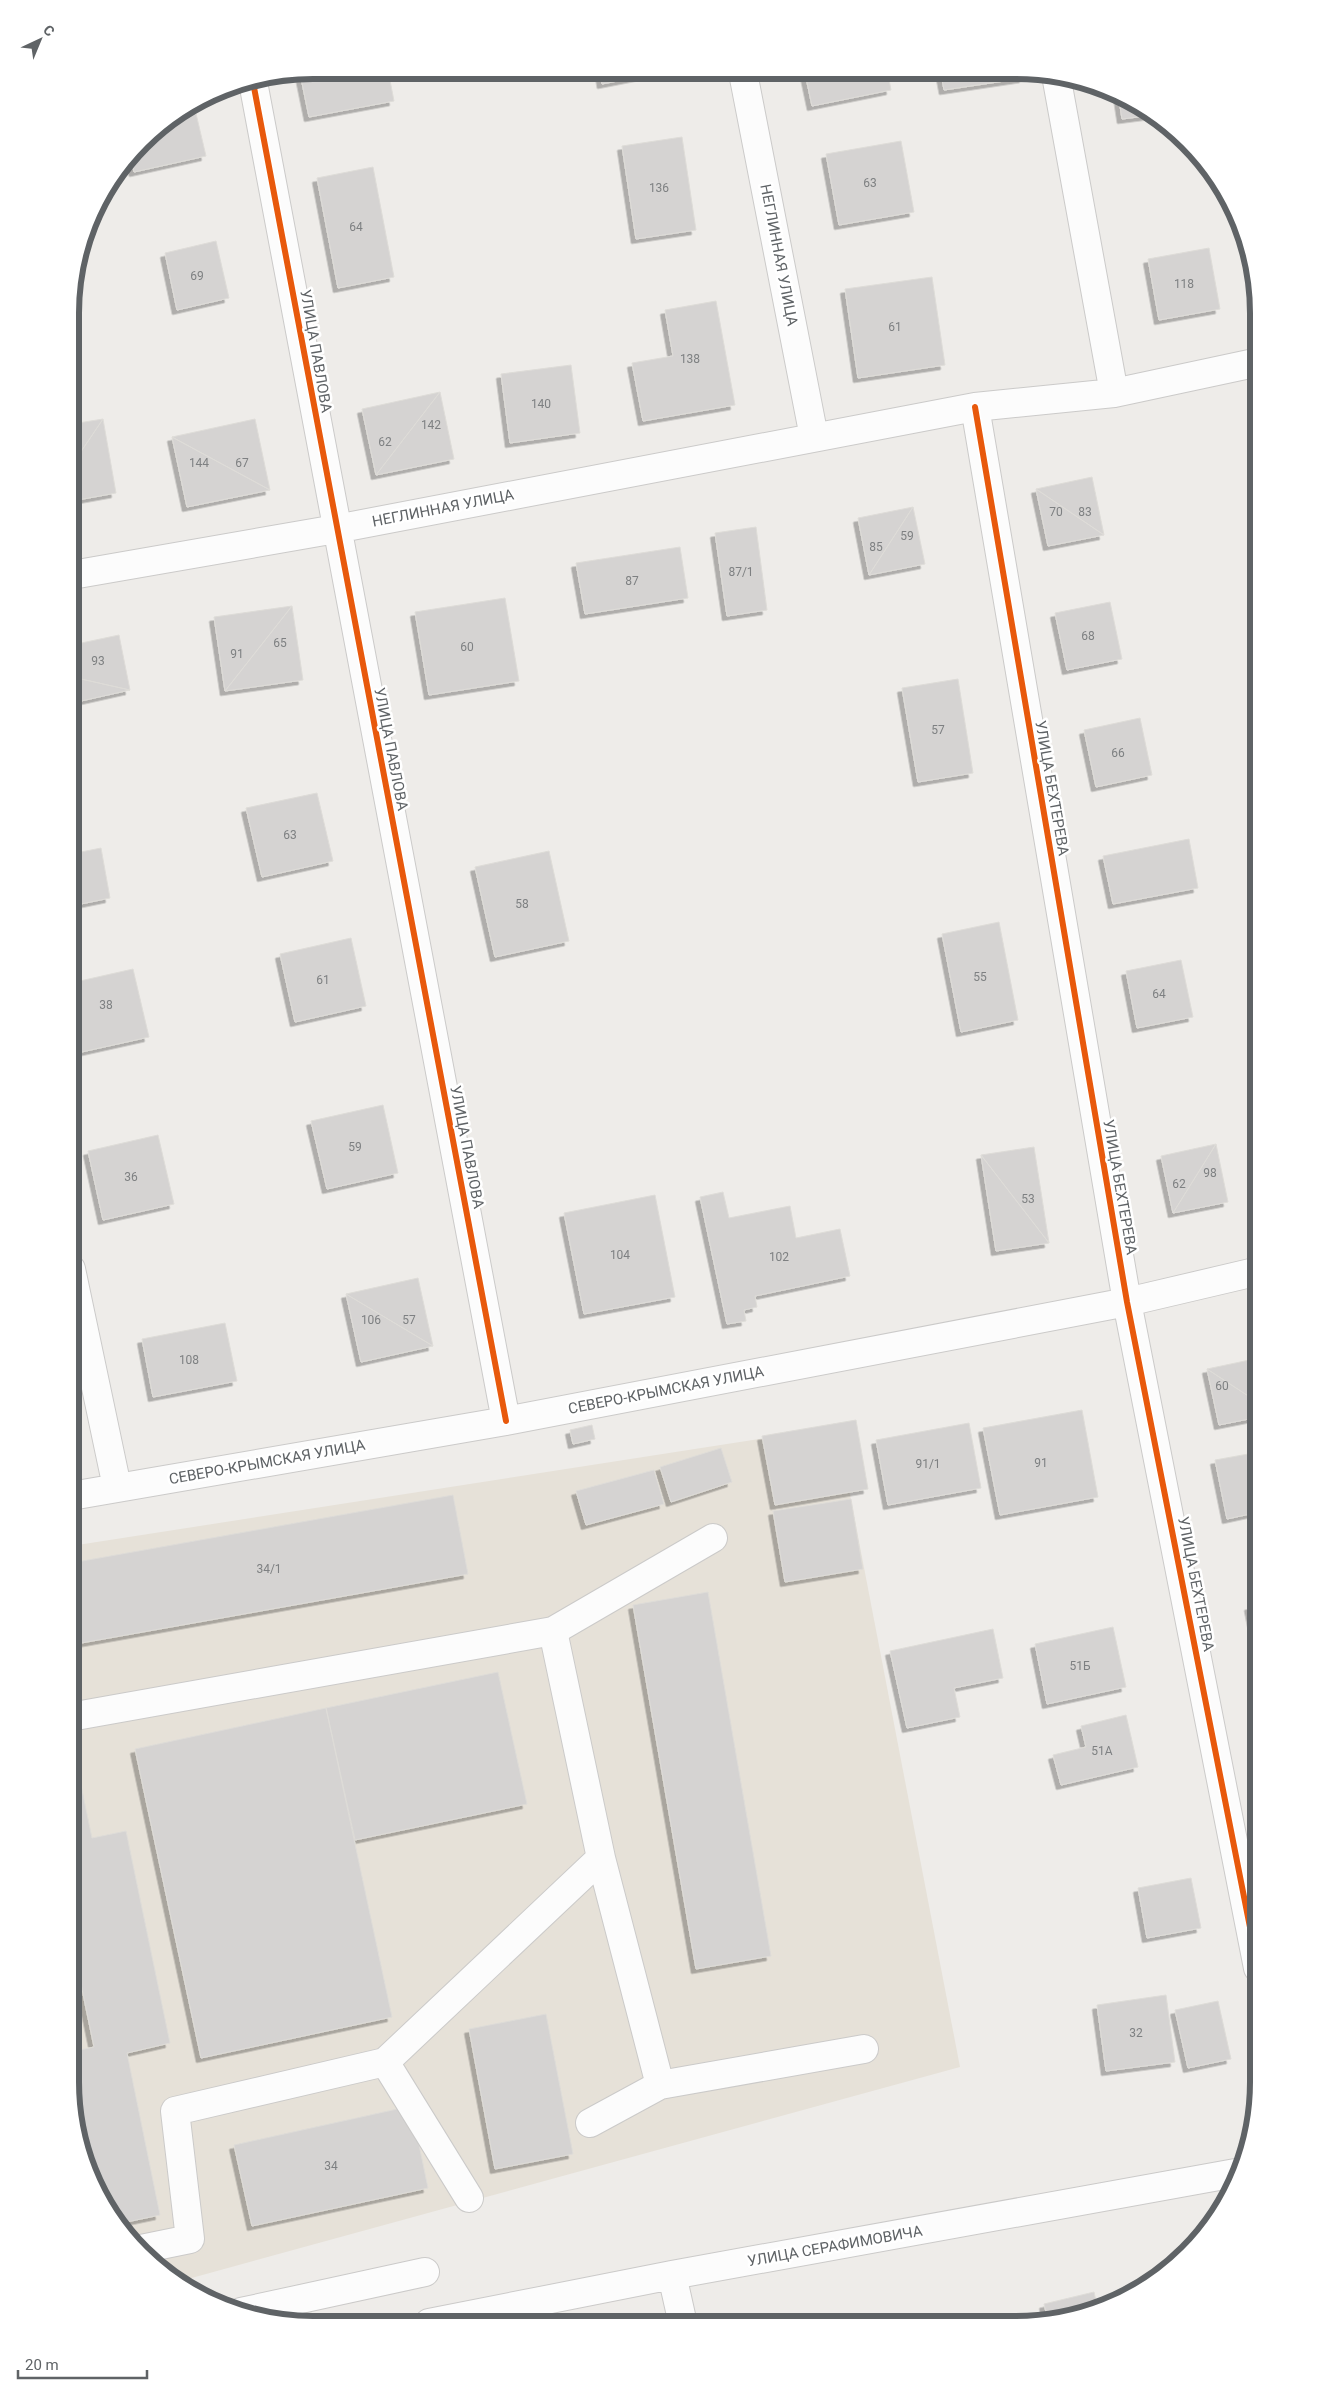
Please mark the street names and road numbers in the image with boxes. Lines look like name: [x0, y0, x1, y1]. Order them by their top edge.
street label: НЕГЛИННАЯ УЛИЦА: [756, 183, 802, 328]
street label: УЛИЦА ПАВЛОВА: [296, 288, 336, 414]
street label: НЕГЛИННАЯ УЛИЦА: [371, 485, 516, 531]
street label: УЛИЦА ПАВЛОВА: [370, 686, 412, 812]
street label: УЛИЦА БЕХТЕРЕВА: [1031, 719, 1073, 857]
street label: УЛИЦА ПАВЛОВА: [446, 1084, 488, 1210]
street label: УЛИЦА БЕХТЕРЕВА: [1099, 1118, 1141, 1256]
street label: СЕВЕРО-КРЫМСКАЯ УЛИЦА: [567, 1362, 766, 1418]
street label: СЕВЕРО-КРЫМСКАЯ УЛИЦА: [167, 1436, 367, 1488]
street label: УЛИЦА БЕХТЕРЕВА: [1174, 1515, 1218, 1653]
street label: УЛИЦА СЕРАФИМОВИЧА: [746, 2222, 924, 2270]

